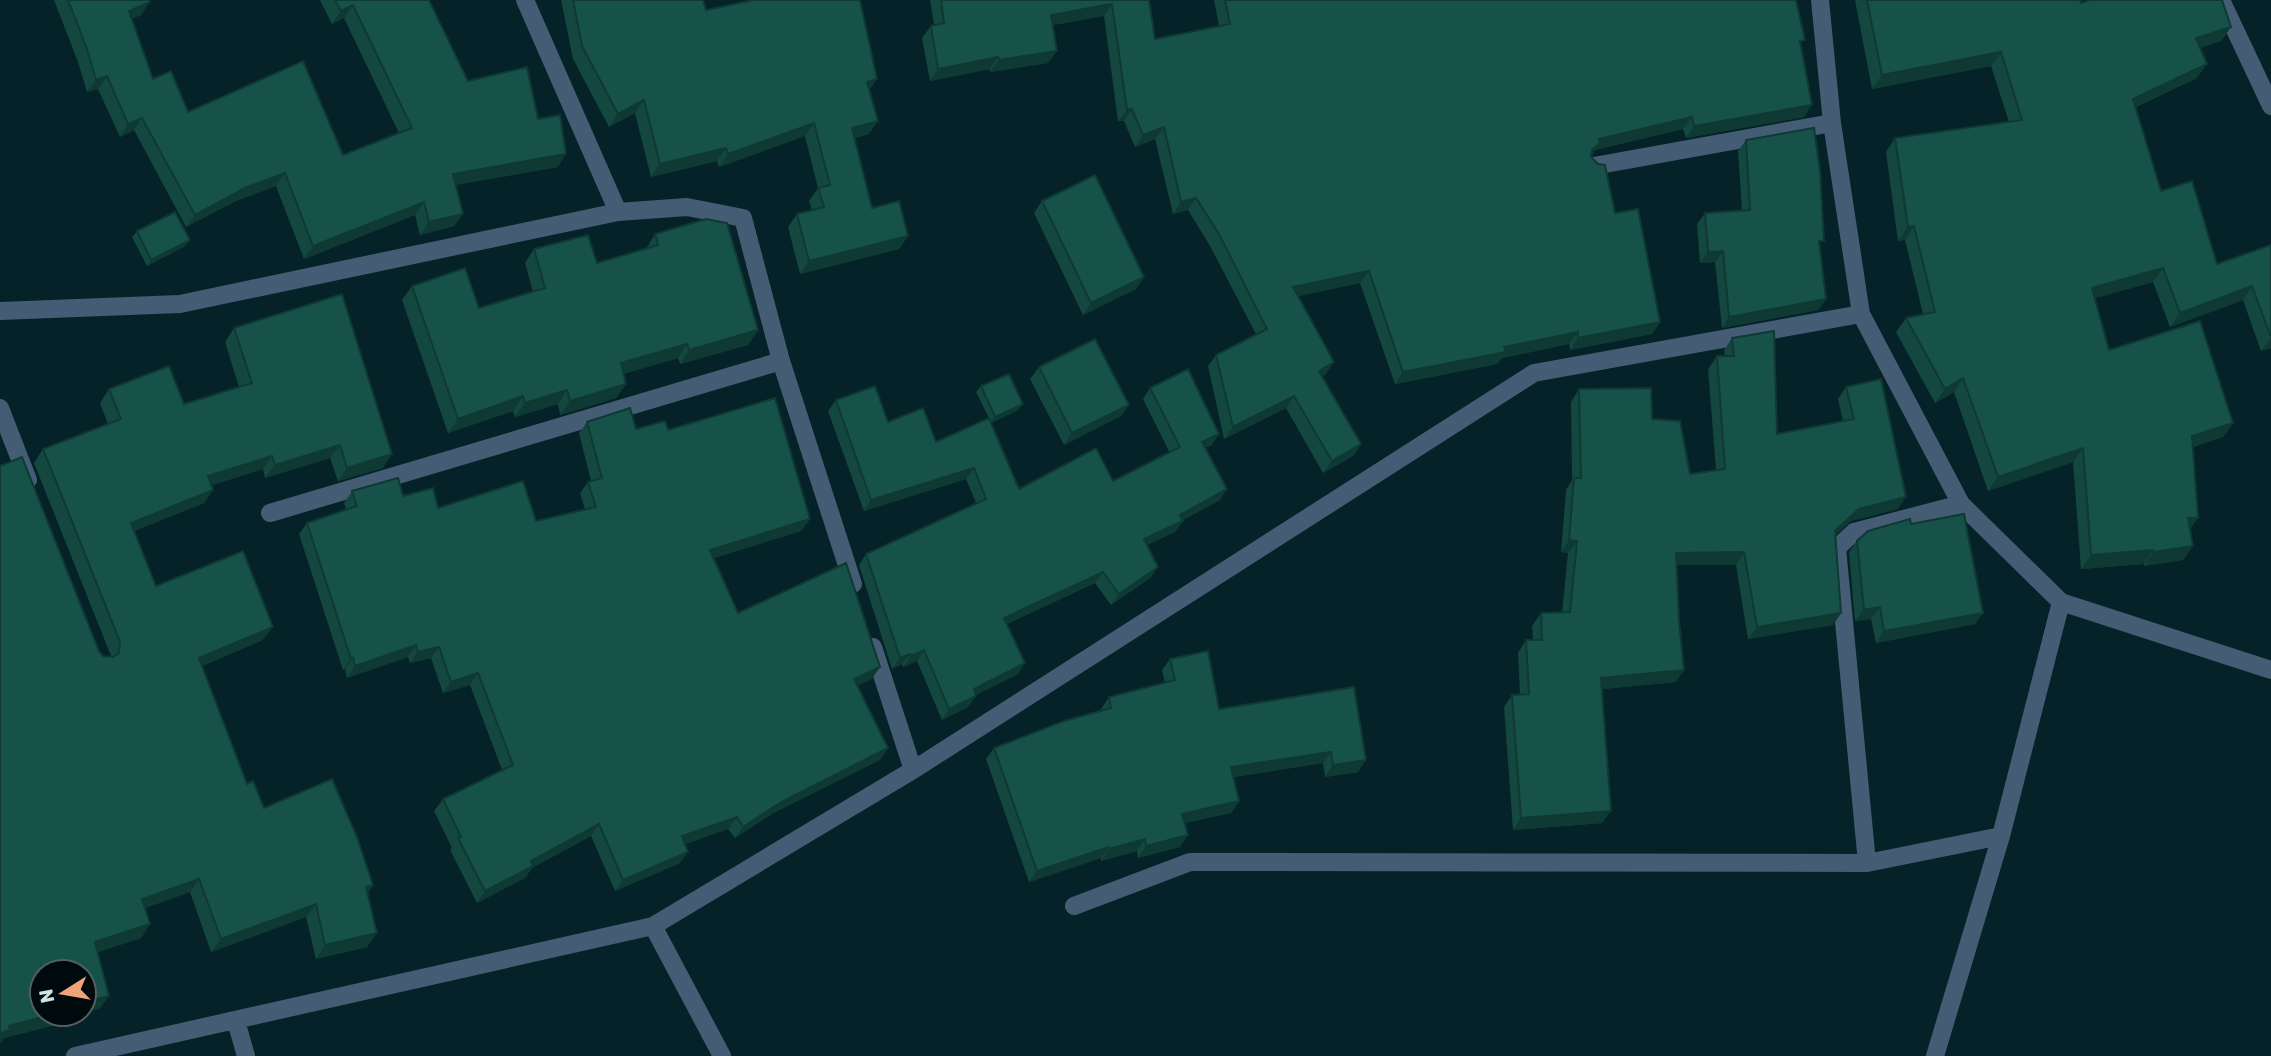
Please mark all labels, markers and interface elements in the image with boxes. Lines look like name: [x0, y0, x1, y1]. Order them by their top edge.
north arrow: [28, 958, 98, 1028]
text: N: [34, 987, 59, 1005]

